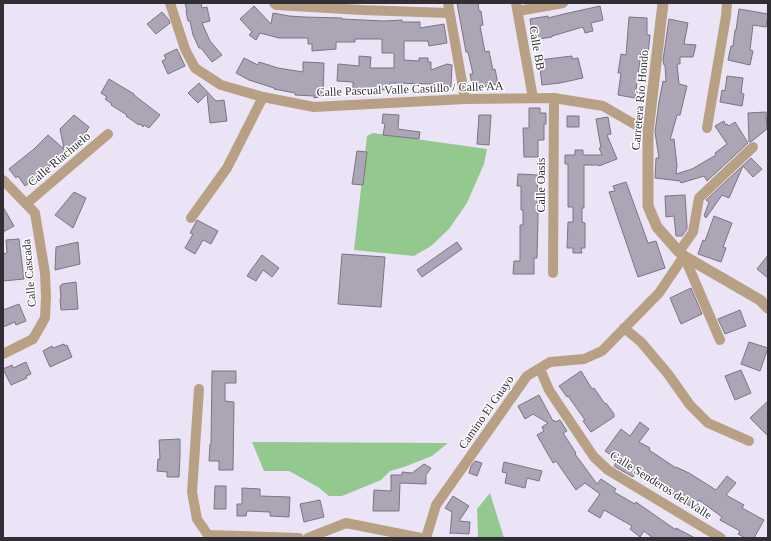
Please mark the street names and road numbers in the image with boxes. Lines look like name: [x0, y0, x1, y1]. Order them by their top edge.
street label: Calle BB: [526, 25, 548, 71]
street label: Carretera Río Hondo: [629, 49, 651, 151]
street label: Calle Pascual Valle Castillo / Calle AA: [316, 79, 504, 99]
street label: Calle Riachuelo: [25, 129, 93, 189]
street label: Calle Oasis: [534, 157, 548, 213]
street label: Calle Cascada: [19, 238, 39, 308]
street label: Camino El Guayo: [455, 372, 517, 452]
street label: Calle Senderos del Valle: [608, 448, 714, 522]

